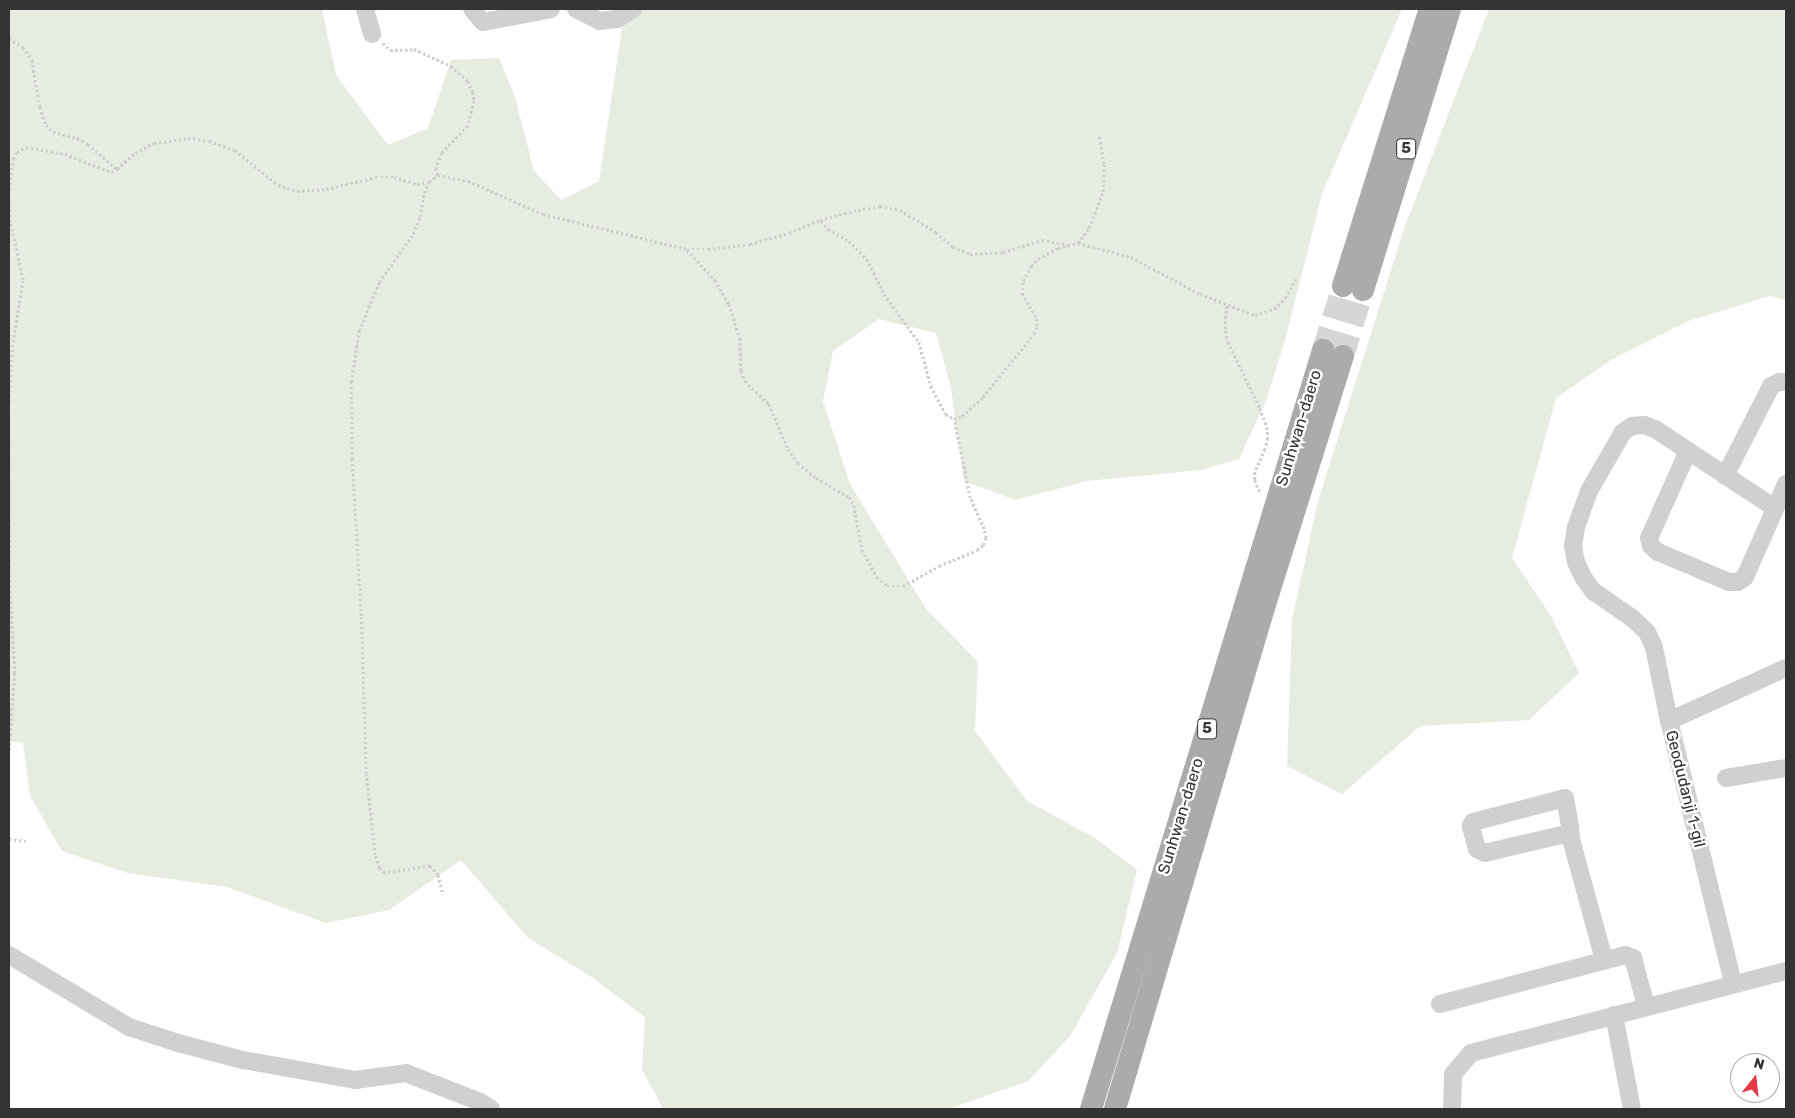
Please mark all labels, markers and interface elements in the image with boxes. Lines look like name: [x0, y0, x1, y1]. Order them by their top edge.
road number: 5: [1396, 136, 1416, 162]
street label: Sunhwan-daero: [1272, 368, 1326, 488]
road number: 5: [1197, 716, 1217, 742]
street label: Geodudanji 1-gil: [1661, 728, 1709, 850]
street label: Sunhwan-daero: [1154, 756, 1208, 876]
north arrow: [1730, 1053, 1780, 1103]
text: N: [1752, 1054, 1766, 1074]

